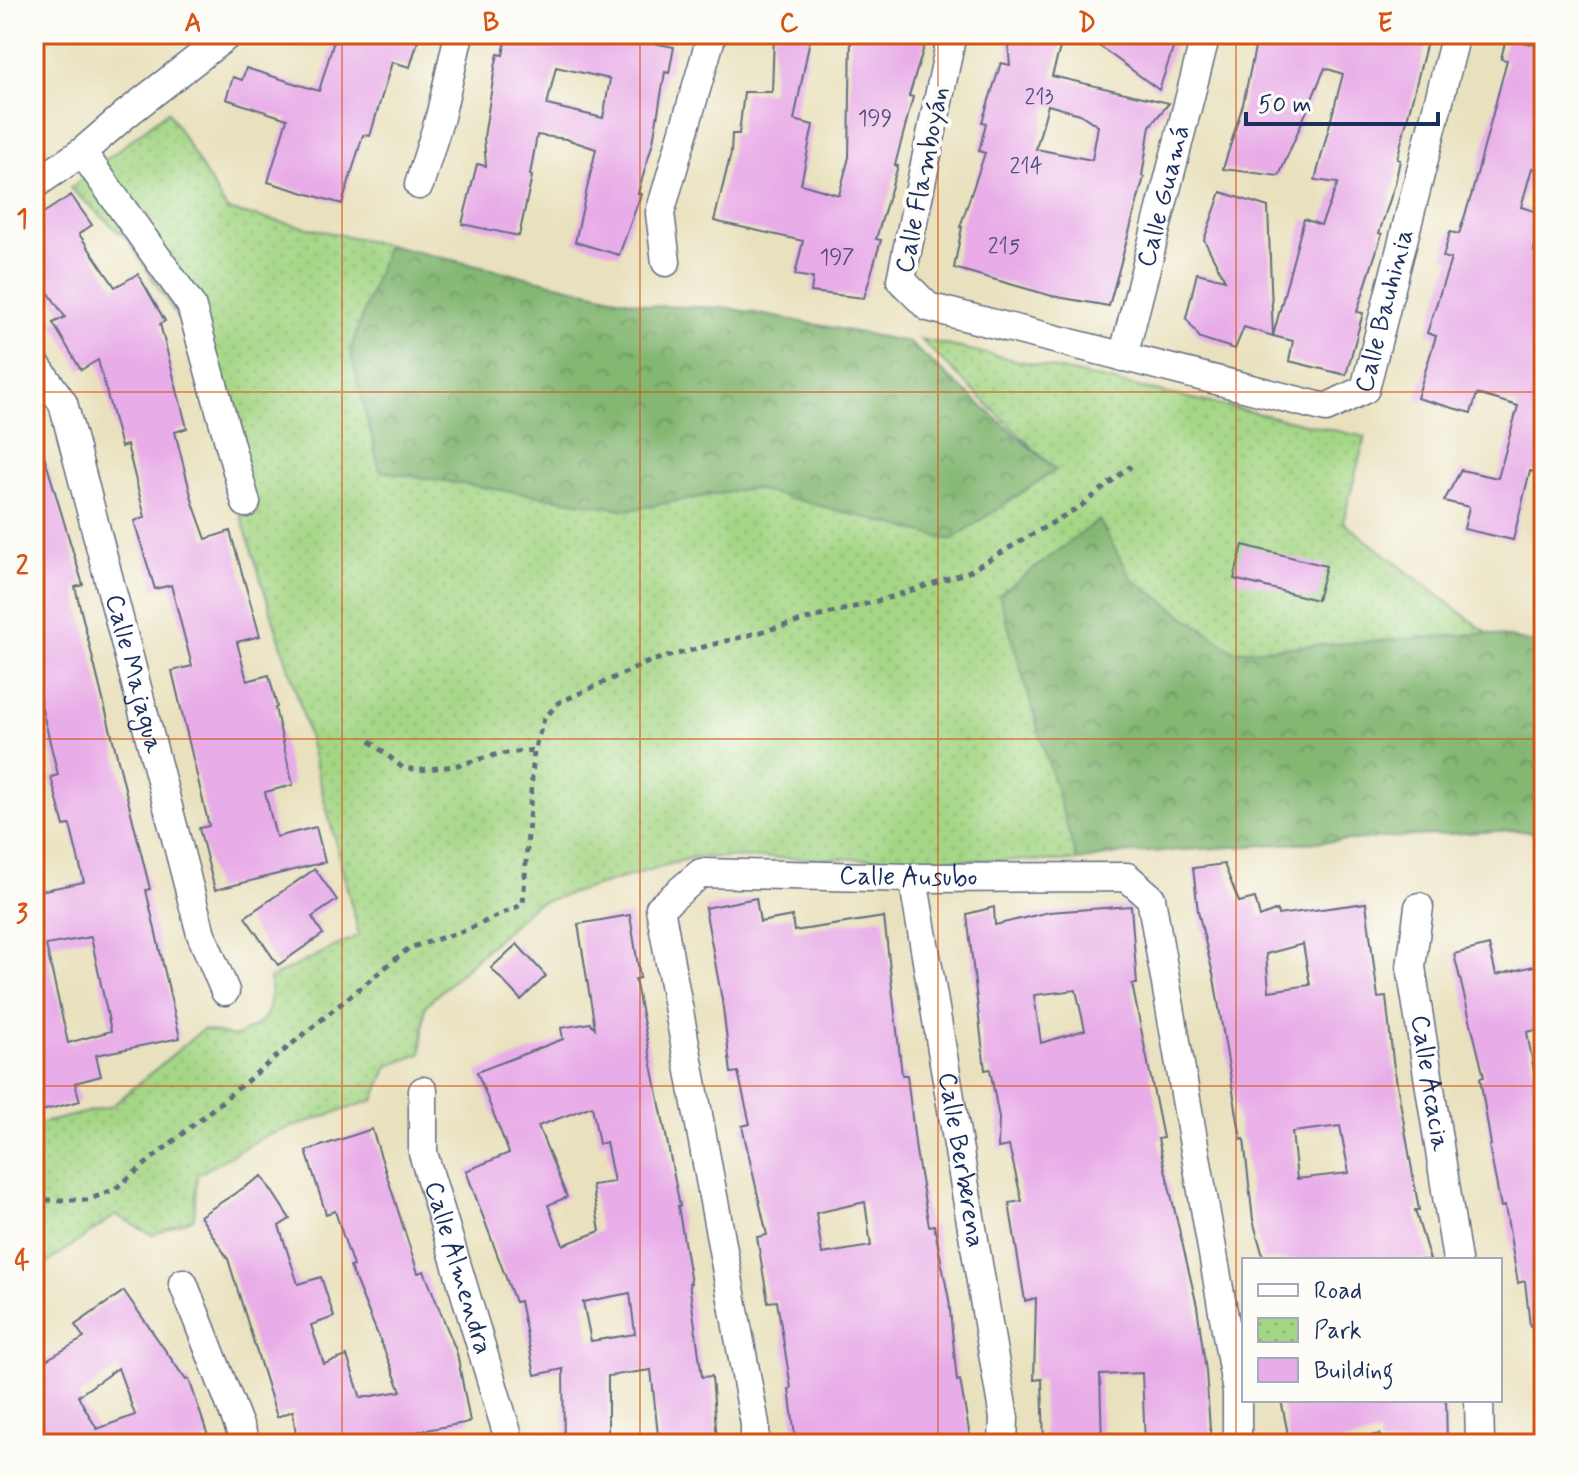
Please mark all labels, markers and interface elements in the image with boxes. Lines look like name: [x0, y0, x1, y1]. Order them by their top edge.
text: A: [184, 7, 202, 41]
text: B: [483, 7, 499, 41]
text: C: [780, 7, 799, 41]
text: D: [1078, 7, 1096, 41]
text: E: [1377, 7, 1393, 41]
scale bar: [1246, 76, 1438, 126]
street label: Calle Flamboyán: [888, 84, 958, 276]
house number: 213: [1024, 84, 1054, 112]
text: 50 m: [1258, 90, 1312, 121]
house number: 199: [858, 105, 892, 133]
street label: Calle Guamá: [1130, 122, 1199, 271]
house number: 214: [1009, 153, 1043, 181]
text: 1: [16, 203, 28, 237]
street label: Calle Bauhinia: [1348, 225, 1422, 396]
house number: 215: [988, 233, 1020, 261]
house number: 197: [819, 244, 855, 272]
text: 2: [16, 550, 29, 584]
street label: Calle Majagua: [96, 591, 170, 757]
street label: Calle Ausubo: [839, 859, 978, 895]
text: 3: [16, 898, 28, 932]
street label: Calle Acacia: [1402, 1012, 1457, 1154]
street label: Calle Berberena: [929, 1070, 992, 1250]
street label: Calle Almendra: [415, 1177, 500, 1359]
text: 4: [14, 1245, 30, 1279]
legend: [1242, 1258, 1502, 1402]
text: Road: [1314, 1276, 1362, 1307]
text: Park: [1314, 1316, 1362, 1347]
text: Building: [1314, 1356, 1394, 1390]

